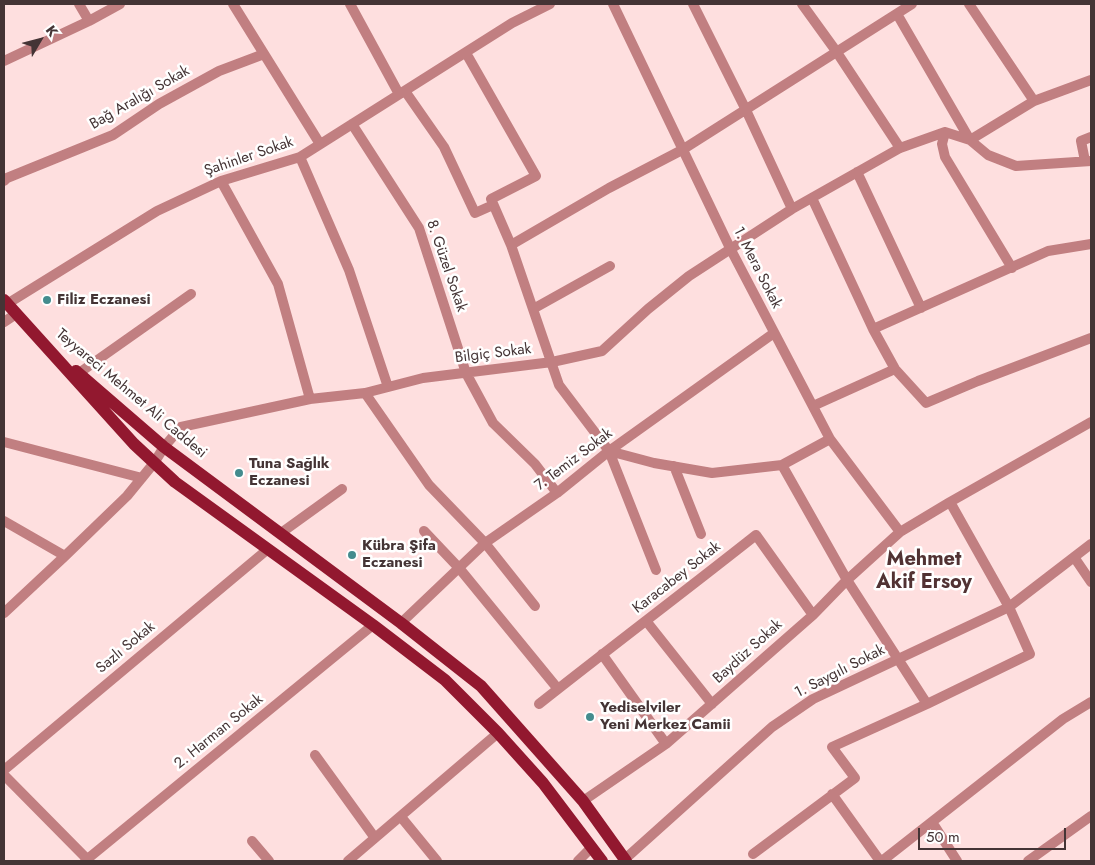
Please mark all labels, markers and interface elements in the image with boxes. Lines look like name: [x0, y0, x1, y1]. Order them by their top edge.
north arrow: [15, 15, 65, 65]
text: K: [41, 21, 63, 41]
street label: Bağ Aralığı Sokak: [87, 62, 193, 134]
street label: Şahinler Sokak: [202, 133, 296, 181]
street label: 8. Güzel Sokak: [422, 218, 470, 314]
street label: 1. Mera Sokak: [729, 224, 785, 312]
place label: Filiz Eczanesi: [57, 291, 151, 309]
marker: Filiz Eczanesi: [41, 294, 53, 306]
street label: Teyyareci Mehmet Ali Caddesi: [52, 326, 210, 462]
street label: Bilgiç Sokak: [454, 340, 532, 368]
street label: 7. Temiz Sokak: [532, 425, 616, 495]
place label: Tuna Sağlık Eczanesi: [249, 455, 330, 490]
marker: Tuna Sağlık Eczanesi: [233, 467, 245, 479]
place label: Kübra Şifa Eczanesi: [362, 537, 436, 572]
street label: Karacabey Sokak: [630, 538, 724, 618]
district label: Mehmet Akif Ersoy: [876, 548, 972, 595]
marker: Kübra Şifa Eczanesi: [346, 549, 358, 561]
street label: Baydüz Sokak: [710, 616, 786, 688]
street label: Sazlı Sokak: [93, 618, 159, 678]
street label: 1. Saygılı Sokak: [792, 642, 888, 702]
street label: 2. Harman Sokak: [171, 691, 267, 773]
place label: Yediselviler Yeni Merkez Camii: [600, 699, 731, 734]
marker: Yediselviler Yeni Merkez Camii: [584, 711, 596, 723]
scale bar: [920, 818, 1068, 850]
text: 50 m: [926, 826, 960, 848]

